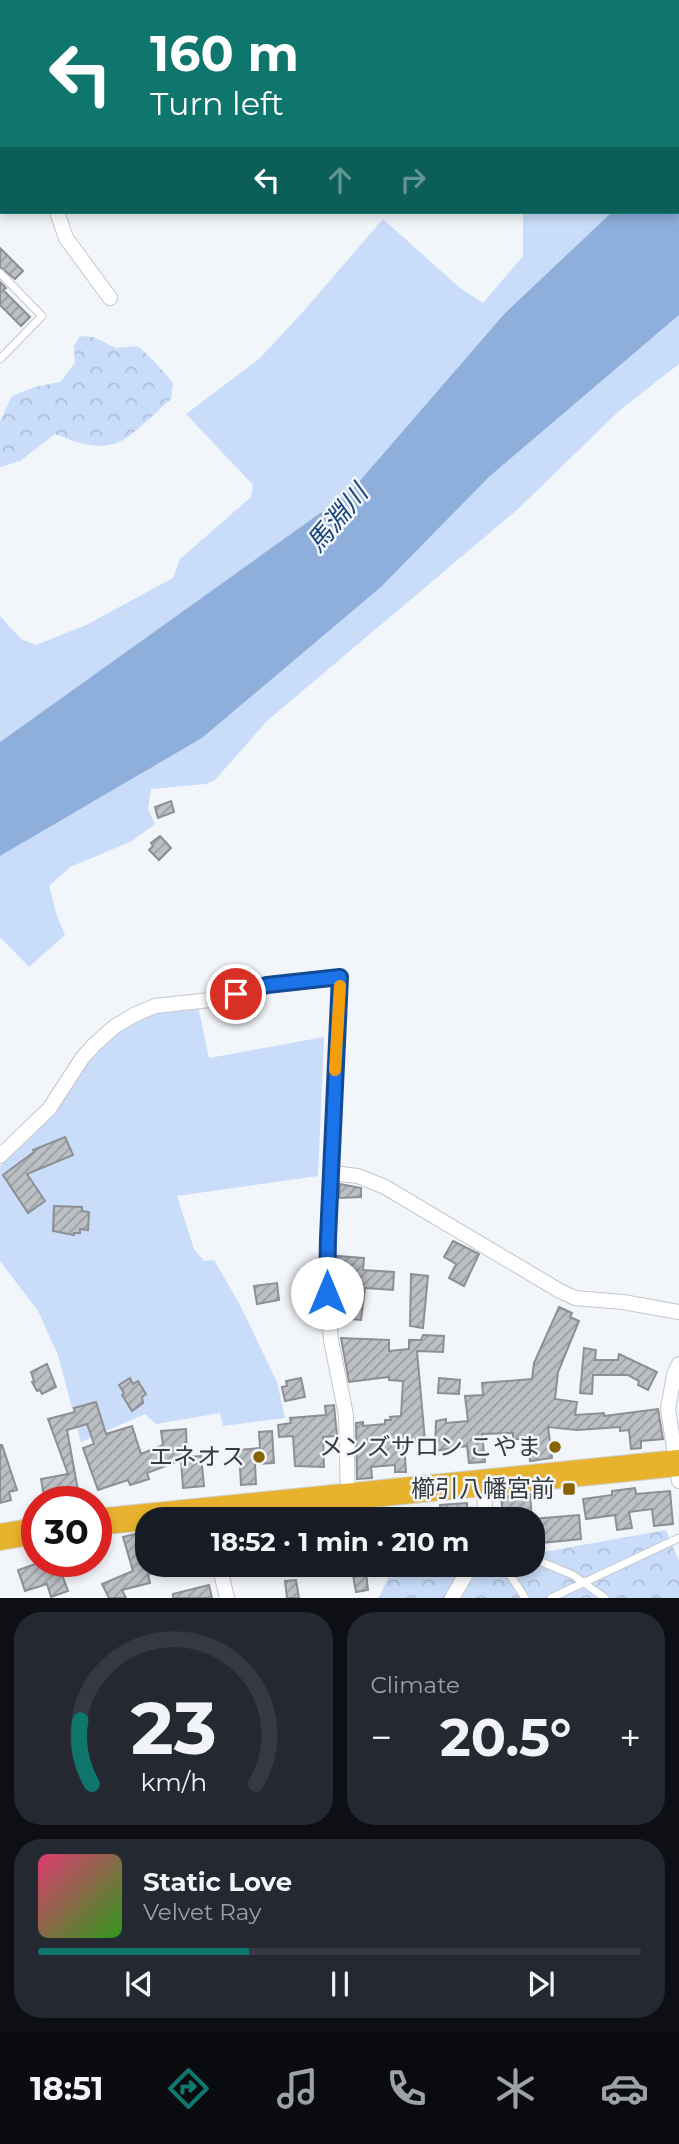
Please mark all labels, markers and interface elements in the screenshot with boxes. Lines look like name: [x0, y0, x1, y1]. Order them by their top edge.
text: 160 m: [150, 24, 299, 83]
icon: left: [35, 28, 126, 119]
text: Turn left: [150, 84, 284, 123]
icon: left: [248, 161, 286, 199]
icon: ahead: [321, 161, 359, 199]
icon: right: [394, 161, 432, 199]
water label: 馬淵川: [300, 476, 376, 558]
pin: [206, 964, 266, 1024]
icon: arrive: [217, 975, 255, 1013]
position arrow: [290, 1256, 364, 1330]
place label: メンズサロン こやま: [319, 1432, 541, 1461]
marker: メンズサロン こやま: [547, 1439, 563, 1455]
place label: エネオス: [149, 1442, 245, 1471]
marker: エネオス: [251, 1449, 267, 1465]
place label: 櫛引八幡宮前: [411, 1474, 555, 1503]
marker: 櫛引八幡宮前: [561, 1481, 577, 1497]
speed limit sign: 30: [21, 1486, 112, 1577]
text: 18:52 · 1 min · 210 m: [211, 1526, 469, 1558]
text: Climate: [371, 1671, 460, 1699]
text: 23: [130, 1685, 216, 1773]
text: 20.5°: [440, 1706, 571, 1769]
text: −: [371, 1714, 392, 1761]
text: +: [619, 1714, 641, 1761]
text: km/h: [140, 1767, 207, 1797]
text: Static Love: [143, 1866, 292, 1898]
text: Velvet Ray: [143, 1898, 261, 1926]
icon: previous: [120, 1965, 158, 2003]
icon: pause: [321, 1965, 359, 2003]
icon: next: [522, 1965, 560, 2003]
icon: directions: [164, 2064, 213, 2113]
icon: music: [273, 2064, 322, 2113]
icon: phone: [382, 2064, 431, 2113]
icon: climate: [491, 2064, 540, 2113]
icon: car: [600, 2064, 649, 2113]
text: 18:51: [30, 2069, 104, 2108]

